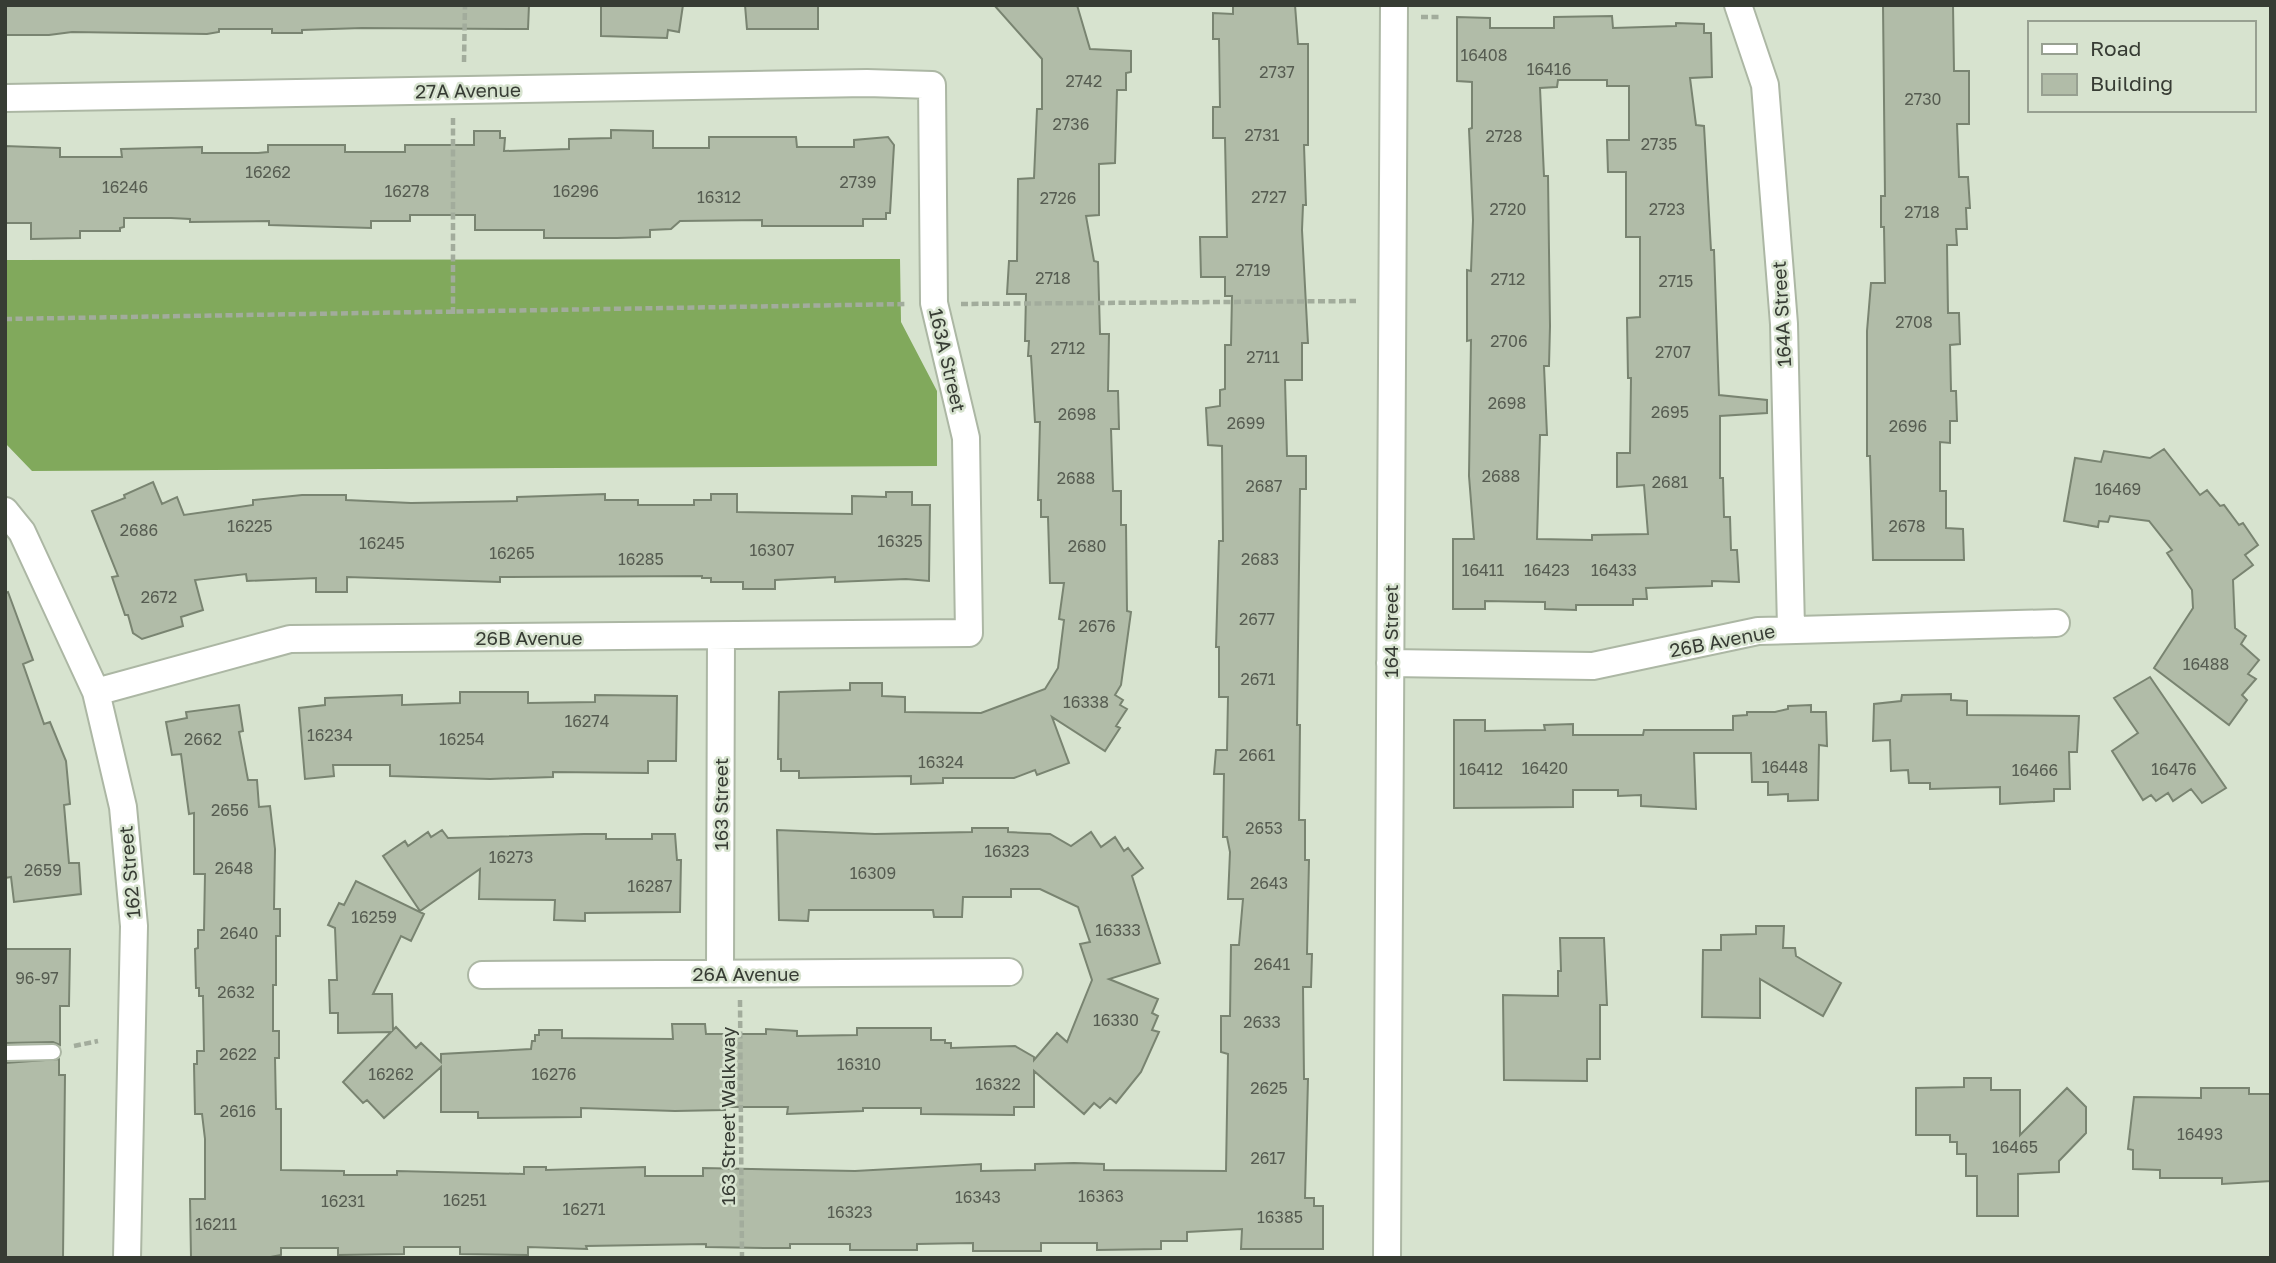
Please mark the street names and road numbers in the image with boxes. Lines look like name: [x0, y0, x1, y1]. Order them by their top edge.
street label: 27A Avenue: [415, 78, 521, 102]
street label: 164A Street: [1767, 260, 1795, 368]
street label: 163A Street: [925, 306, 971, 414]
street label: 164 Street: [1379, 584, 1402, 678]
street label: 26B Avenue: [1667, 618, 1777, 662]
street label: 26B Avenue: [475, 626, 583, 649]
street label: 163 Street: [709, 758, 732, 850]
street label: 162 Street: [114, 825, 144, 919]
street label: 26A Avenue: [692, 962, 800, 985]
street label: 163 Street Walkway: [716, 1026, 739, 1205]

